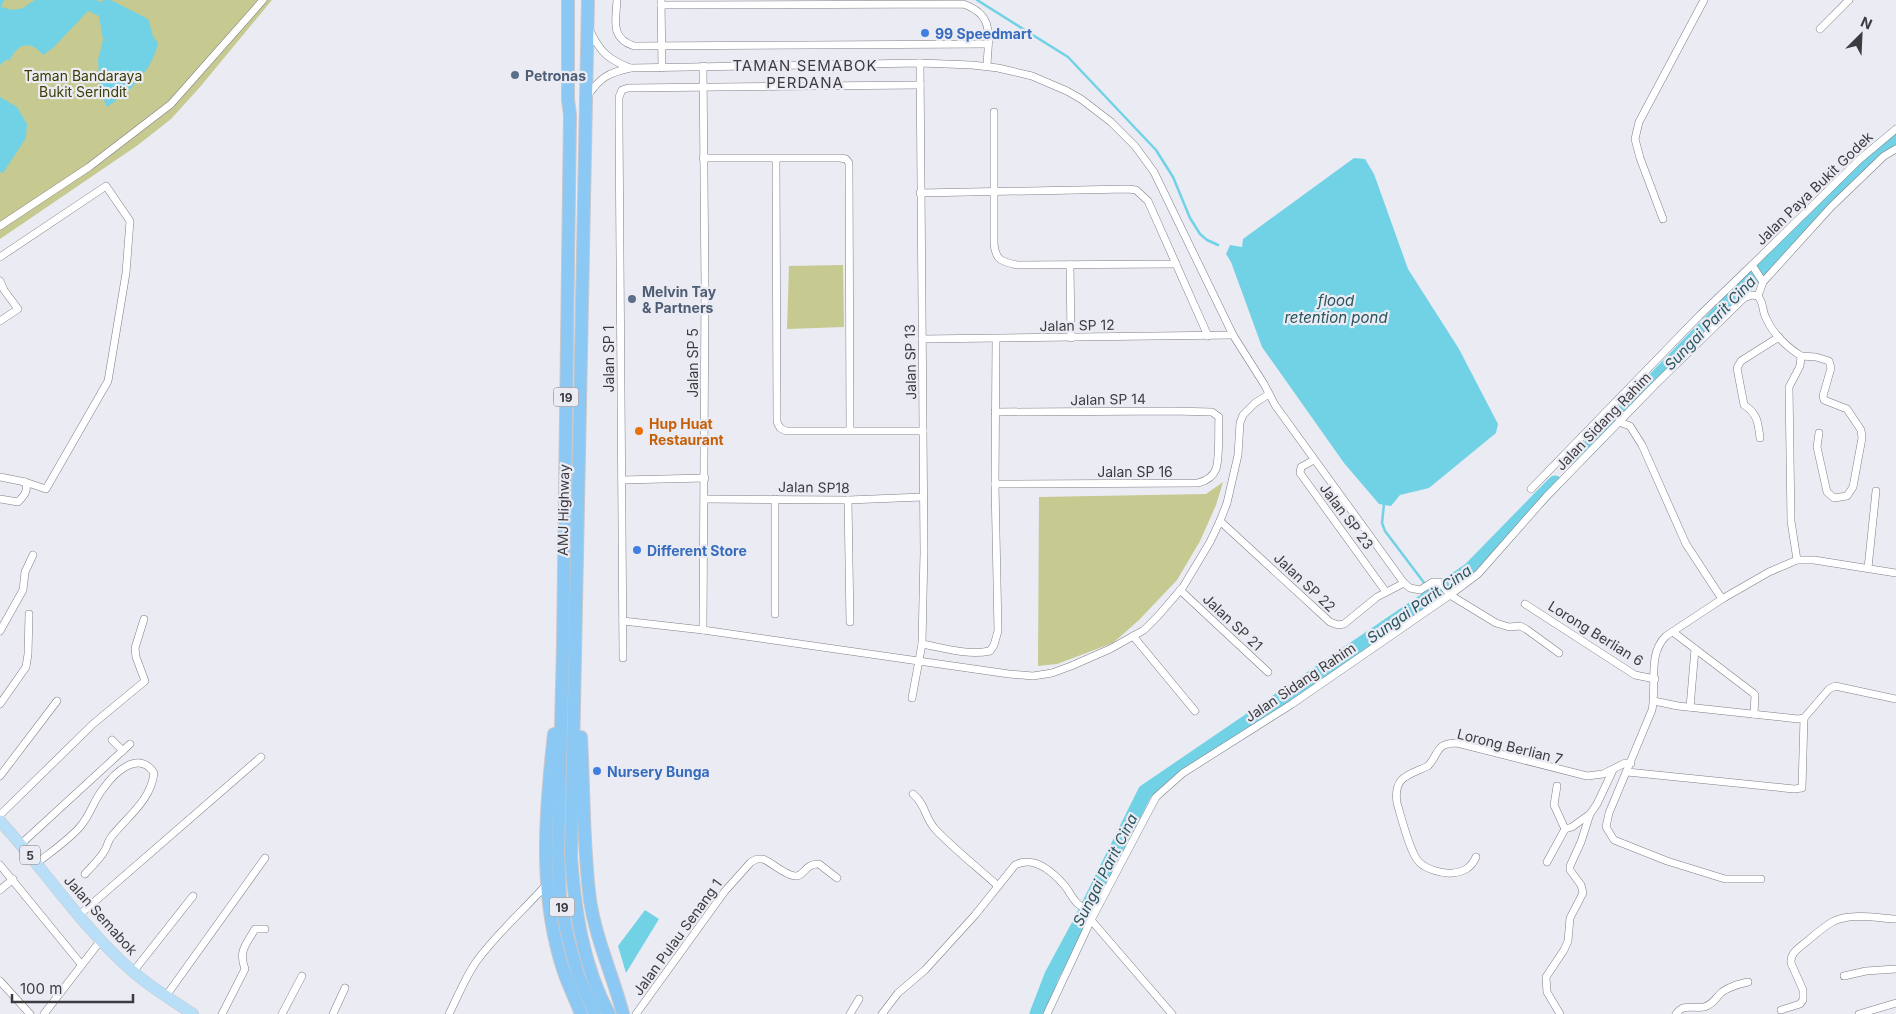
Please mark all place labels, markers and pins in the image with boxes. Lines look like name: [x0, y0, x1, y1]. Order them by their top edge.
place label: 99 Speedmart: [935, 25, 1032, 42]
marker: 99 Speedmart: [919, 27, 931, 39]
place label: Petronas: [525, 67, 586, 84]
marker: Petronas: [509, 69, 521, 81]
place label: Melvin Tay & Partners: [642, 283, 717, 316]
marker: Melvin Tay & Partners: [626, 293, 638, 305]
place label: Hup Huat Restaurant: [649, 415, 724, 448]
marker: Hup Huat Restaurant: [633, 425, 645, 437]
place label: Different Store: [647, 542, 747, 559]
marker: Different Store: [631, 544, 643, 556]
place label: Nursery Bunga: [607, 763, 710, 780]
marker: Nursery Bunga: [591, 765, 603, 777]

